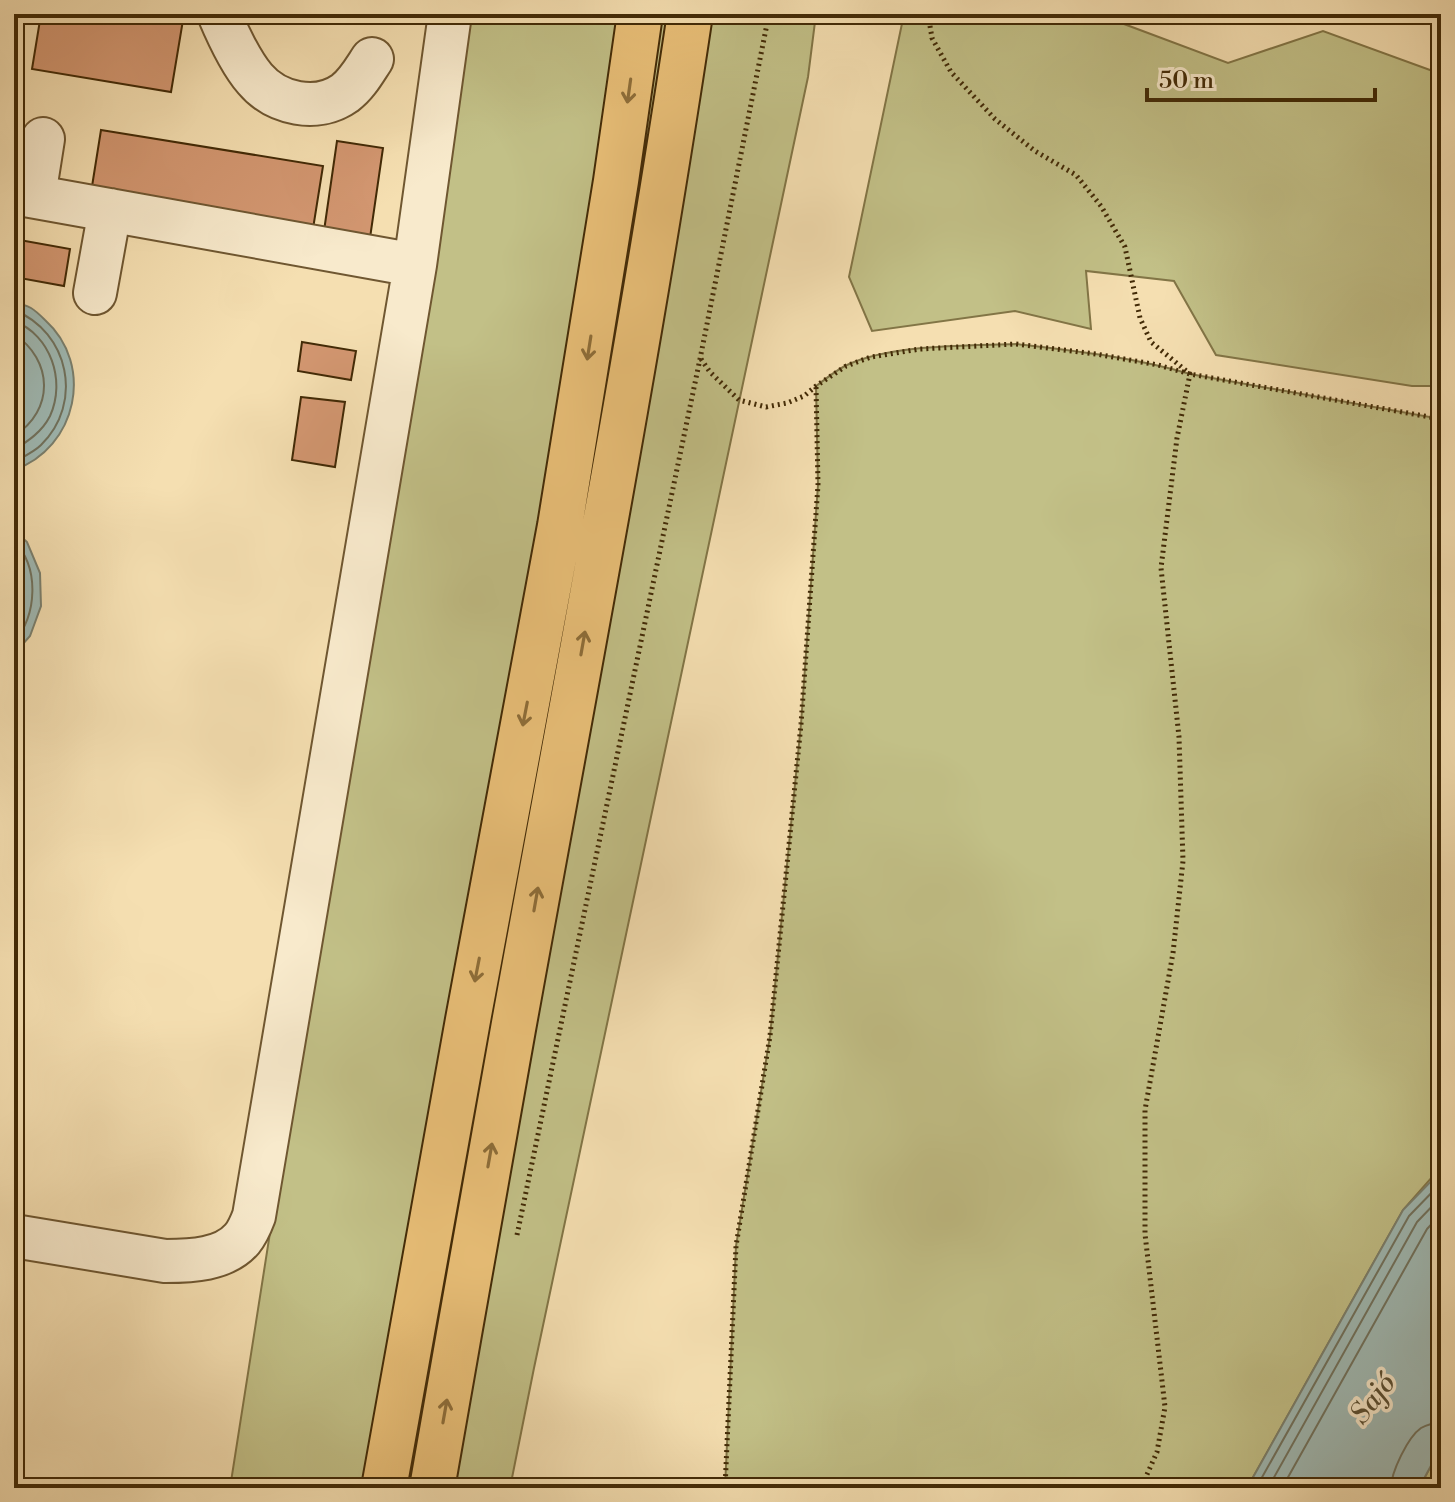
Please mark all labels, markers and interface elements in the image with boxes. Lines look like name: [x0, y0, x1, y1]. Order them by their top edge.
scale bar: [1147, 52, 1375, 102]
text: 50 m: [1159, 66, 1214, 96]
one-way arrow: [621, 78, 636, 103]
one-way arrow: [581, 335, 596, 360]
one-way arrow: [577, 631, 592, 657]
one-way arrow: [516, 701, 531, 727]
one-way arrow: [530, 887, 545, 912]
one-way arrow: [469, 957, 484, 982]
one-way arrow: [484, 1143, 499, 1168]
water label: Sajó: [1343, 1366, 1405, 1431]
one-way arrow: [439, 1399, 454, 1424]

